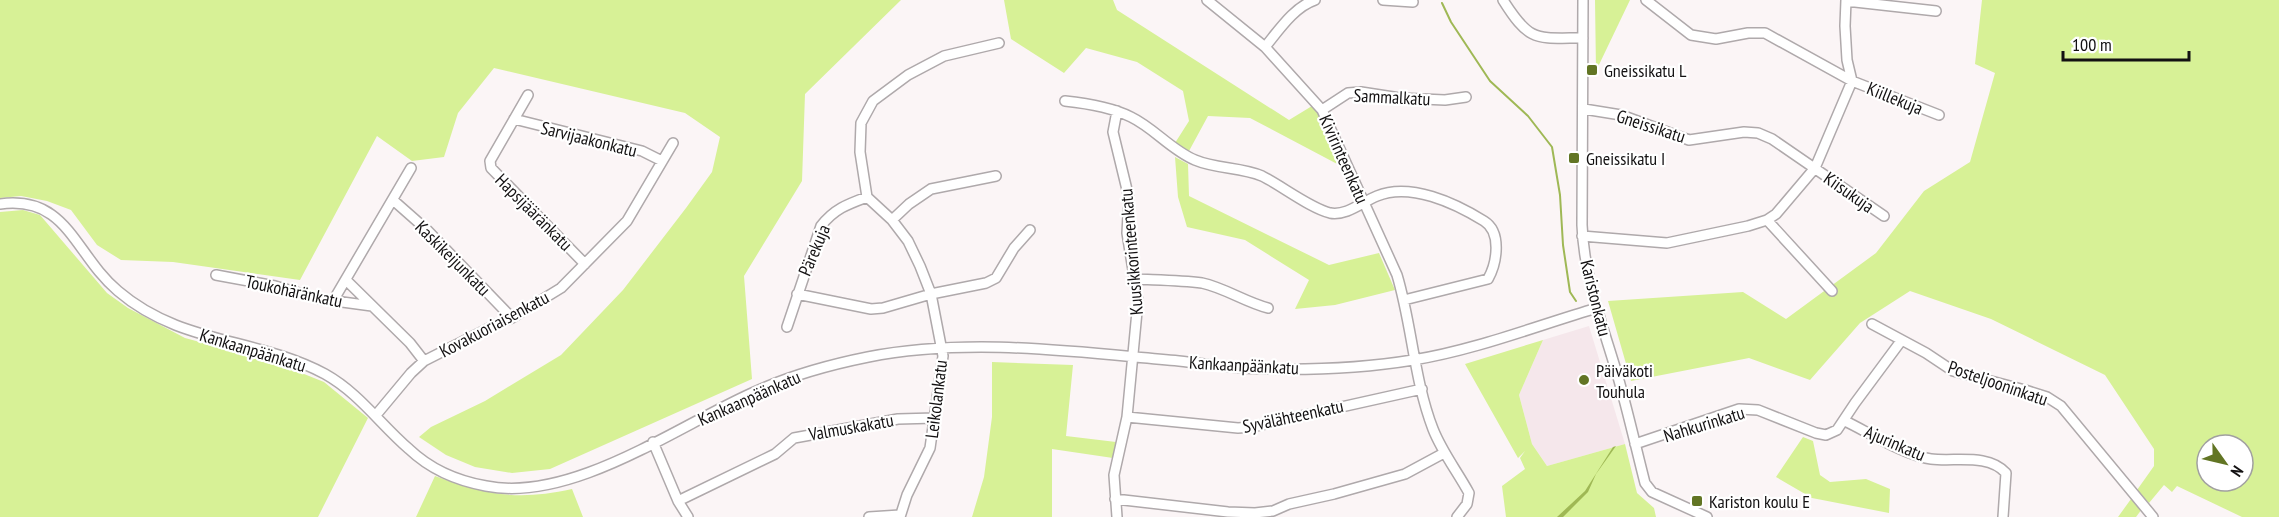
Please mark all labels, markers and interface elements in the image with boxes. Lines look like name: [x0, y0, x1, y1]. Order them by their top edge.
scale bar: [2063, 24, 2189, 62]
text: 100 m: [2072, 33, 2112, 56]
place label: Gneissikatu L: [1604, 59, 1687, 82]
marker: Gneissikatu L: [1585, 63, 1599, 77]
street label: Kiillekuja: [1864, 76, 1926, 120]
street label: Sammalkatu: [1353, 84, 1431, 110]
street label: Gneissikatu: [1614, 104, 1688, 148]
street label: Kivirinteenkatu: [1314, 111, 1374, 207]
street label: Sarvijaakonkatu: [538, 116, 640, 162]
place label: Gneissikatu I: [1586, 147, 1665, 170]
marker: Gneissikatu I: [1567, 151, 1581, 165]
street label: Kiisukuja: [1819, 166, 1879, 218]
street label: Hapsijääränkatu: [491, 169, 577, 255]
street label: Kuusikkorinteenkatu: [1114, 188, 1148, 316]
street label: Kaskikeijunkatu: [410, 215, 496, 301]
street label: Pärekuja: [793, 221, 835, 279]
street label: Karistonkatu: [1575, 257, 1617, 339]
street label: Toukohäränkatu: [243, 270, 345, 312]
street label: Kovakuoriaisenkatu: [435, 285, 553, 363]
street label: Kankaanpäänkatu: [197, 323, 309, 377]
street label: Kankaanpäänkatu: [1188, 351, 1300, 379]
street label: Posteljooninkatu: [1945, 355, 2051, 411]
street label: Leikolankatu: [920, 358, 952, 440]
place label: Päiväkoti Touhula: [1596, 359, 1653, 403]
street label: Kankaanpäänkatu: [694, 365, 804, 431]
marker: Päiväkoti Touhula: [1577, 373, 1591, 387]
street label: Syvälähteenkatu: [1240, 394, 1346, 438]
street label: Nahkurinkatu: [1661, 401, 1747, 447]
street label: Valmuskakatu: [806, 408, 895, 446]
street label: Ajurinkatu: [1861, 420, 1929, 466]
north arrow: [2195, 433, 2255, 493]
text: N: [2227, 462, 2248, 481]
place label: Kariston koulu E: [1709, 490, 1810, 513]
marker: Kariston koulu E: [1690, 494, 1704, 508]

